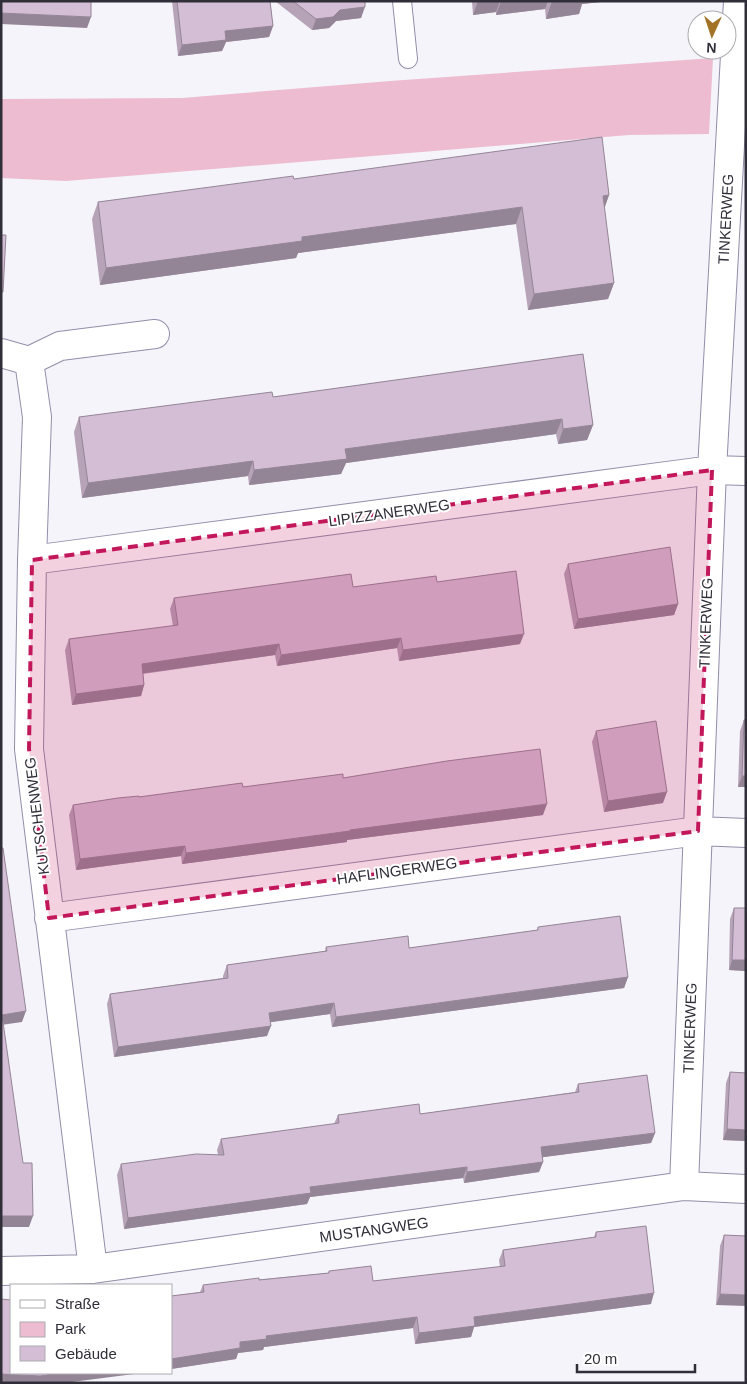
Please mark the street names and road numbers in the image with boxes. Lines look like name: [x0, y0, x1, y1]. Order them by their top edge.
street label: TINKERWEG: [715, 173, 736, 265]
street label: LIPIZZANERWEG: [327, 496, 451, 529]
street label: TINKERWEG: [695, 577, 716, 669]
street label: KUTSCHENWEG: [21, 756, 52, 876]
street label: HAFLINGERWEG: [336, 854, 458, 887]
street label: TINKERWEG: [679, 982, 700, 1074]
street label: MUSTANGWEG: [318, 1213, 429, 1246]

